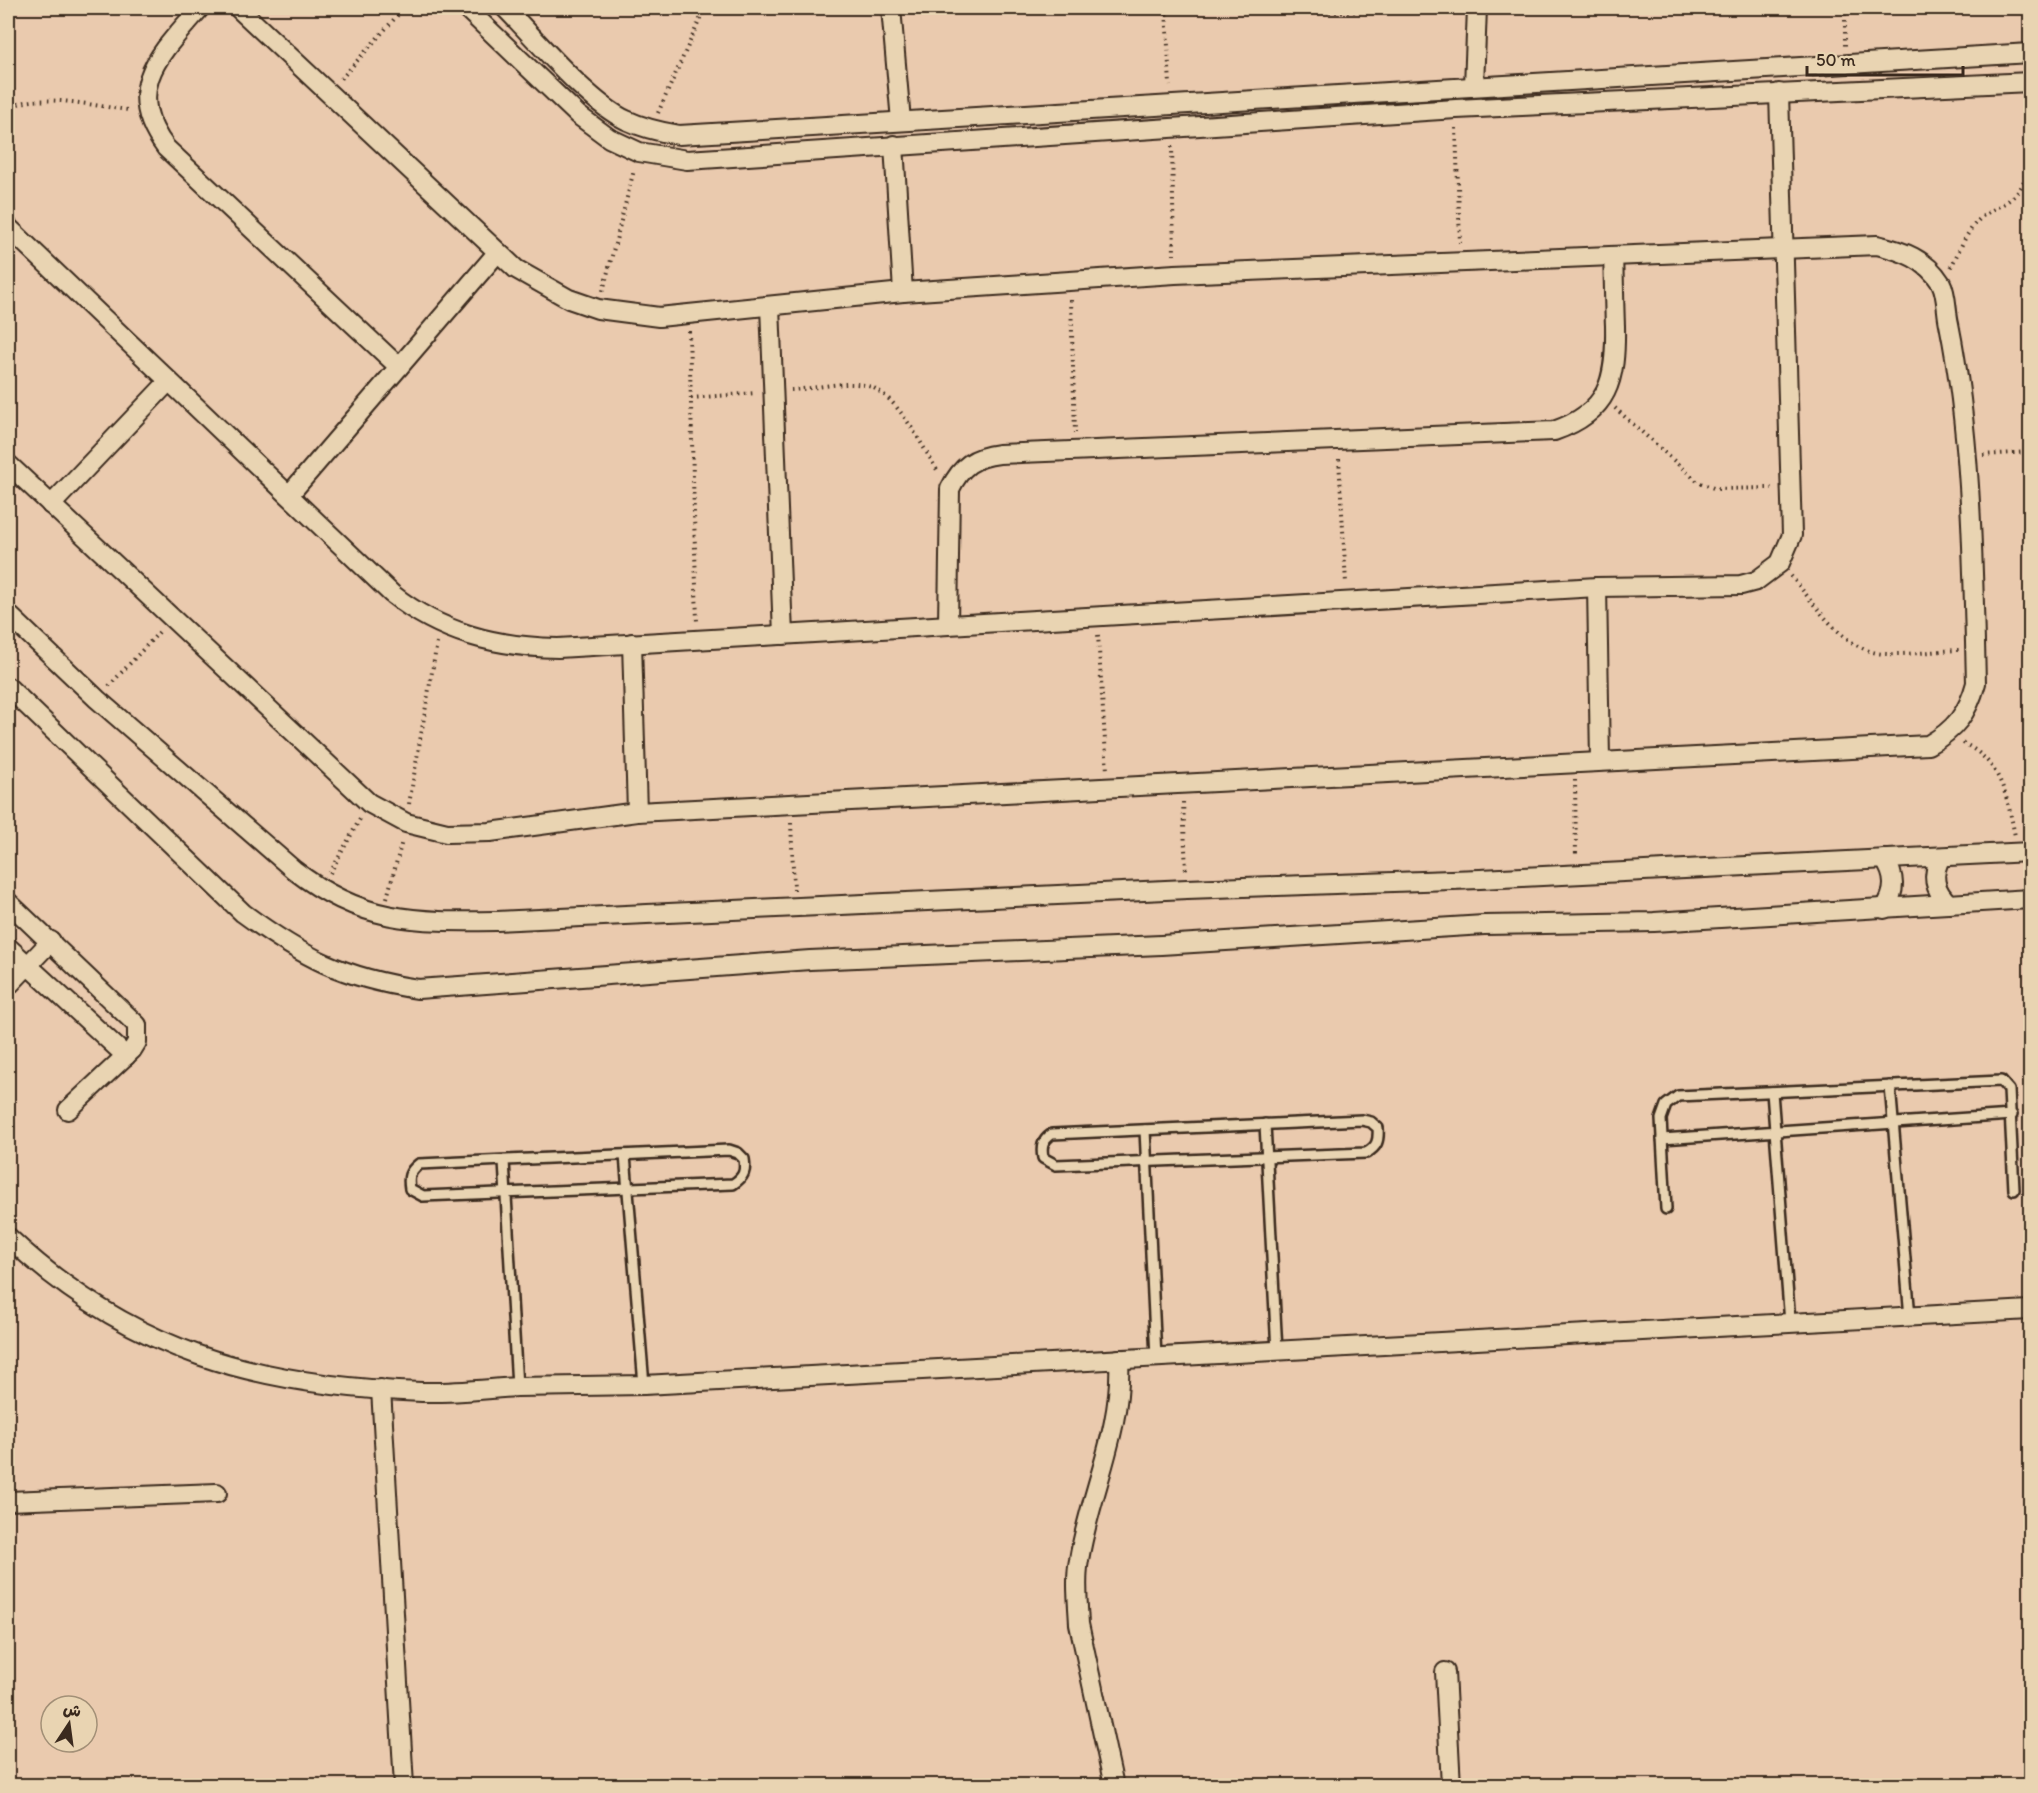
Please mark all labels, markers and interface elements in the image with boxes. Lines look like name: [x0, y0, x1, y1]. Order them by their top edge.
scale bar: [1807, 39, 1963, 77]
text: 50 m: [1816, 49, 1856, 71]
north arrow: [39, 1694, 99, 1754]
text: ش: [62, 1699, 83, 1721]

